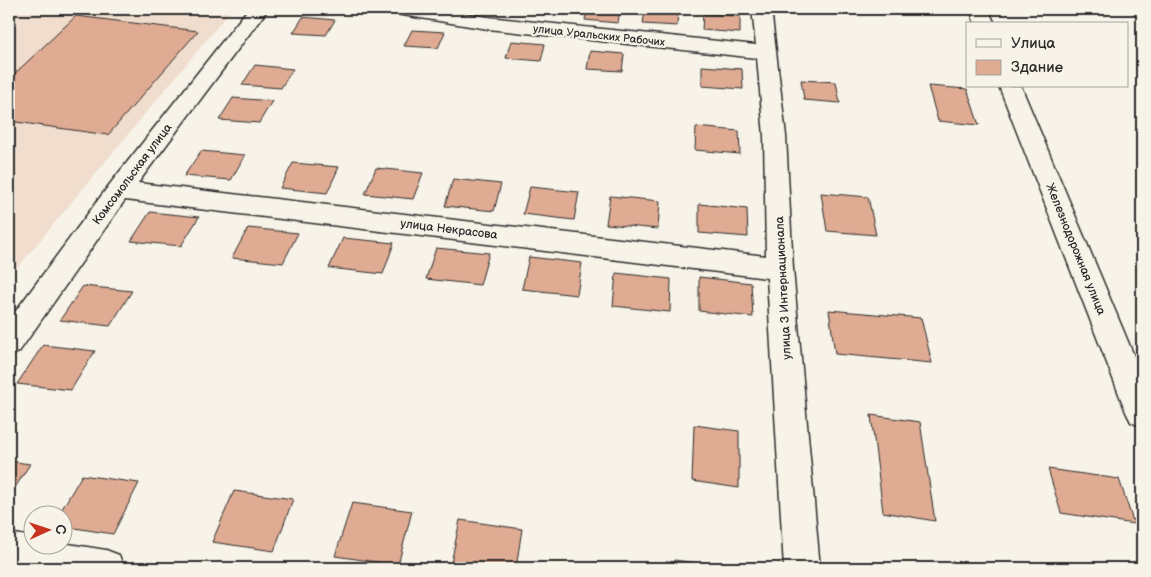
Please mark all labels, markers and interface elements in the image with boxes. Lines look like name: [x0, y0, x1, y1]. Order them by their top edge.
street label: улица Уральских Рабочих: [532, 22, 665, 49]
legend: [966, 22, 1128, 88]
text: Улица: [1011, 34, 1056, 53]
text: Здание: [1011, 58, 1063, 77]
street label: Комсомольская улица: [89, 121, 175, 228]
street label: Железнодорожная улица: [1042, 181, 1109, 317]
street label: улица Некрасова: [399, 216, 498, 243]
street label: улица 3 Интернационала: [772, 216, 795, 360]
north arrow: [22, 504, 72, 554]
text: С: [52, 524, 69, 535]

